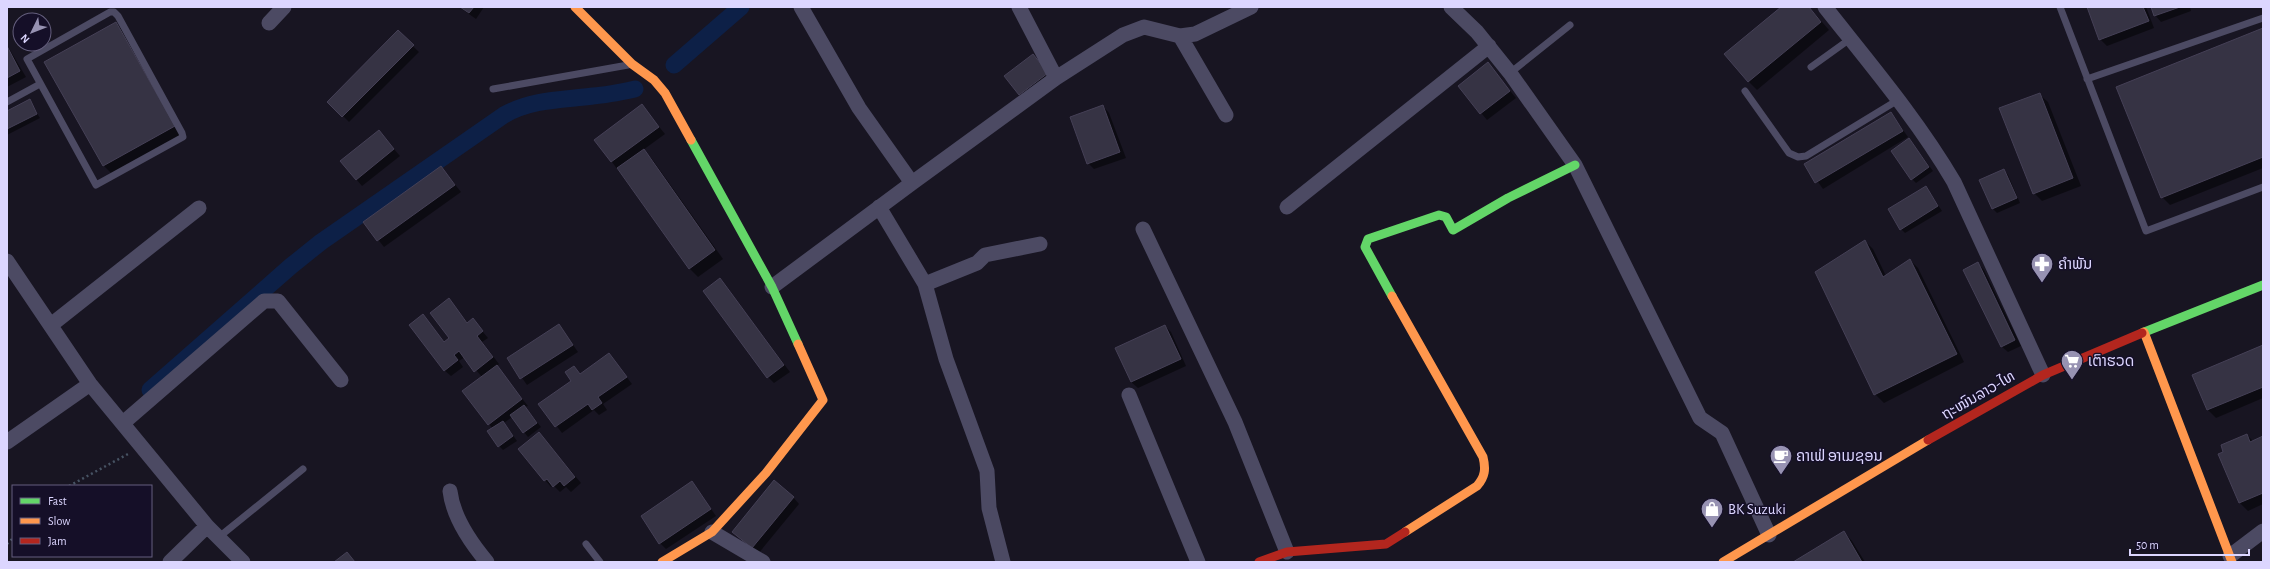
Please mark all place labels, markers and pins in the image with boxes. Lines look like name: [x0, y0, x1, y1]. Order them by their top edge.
pharmacy icon: ຄໍາພັນ: [2029, 251, 2055, 284]
place label: ຄໍາພັນ: [2058, 256, 2092, 272]
supermarket icon: ເຕົາຮວດ: [2059, 348, 2085, 381]
place label: ເຕົາຮວດ: [2088, 354, 2134, 369]
cafe icon: ຄາເຟ່ ອາເມຊອນ: [1768, 443, 1794, 476]
place label: ຄາເຟ່ ອາເມຊອນ: [1796, 448, 1883, 464]
shop icon: BK Suzuki: [1699, 496, 1725, 529]
place label: BK Suzuki: [1728, 502, 1786, 517]

